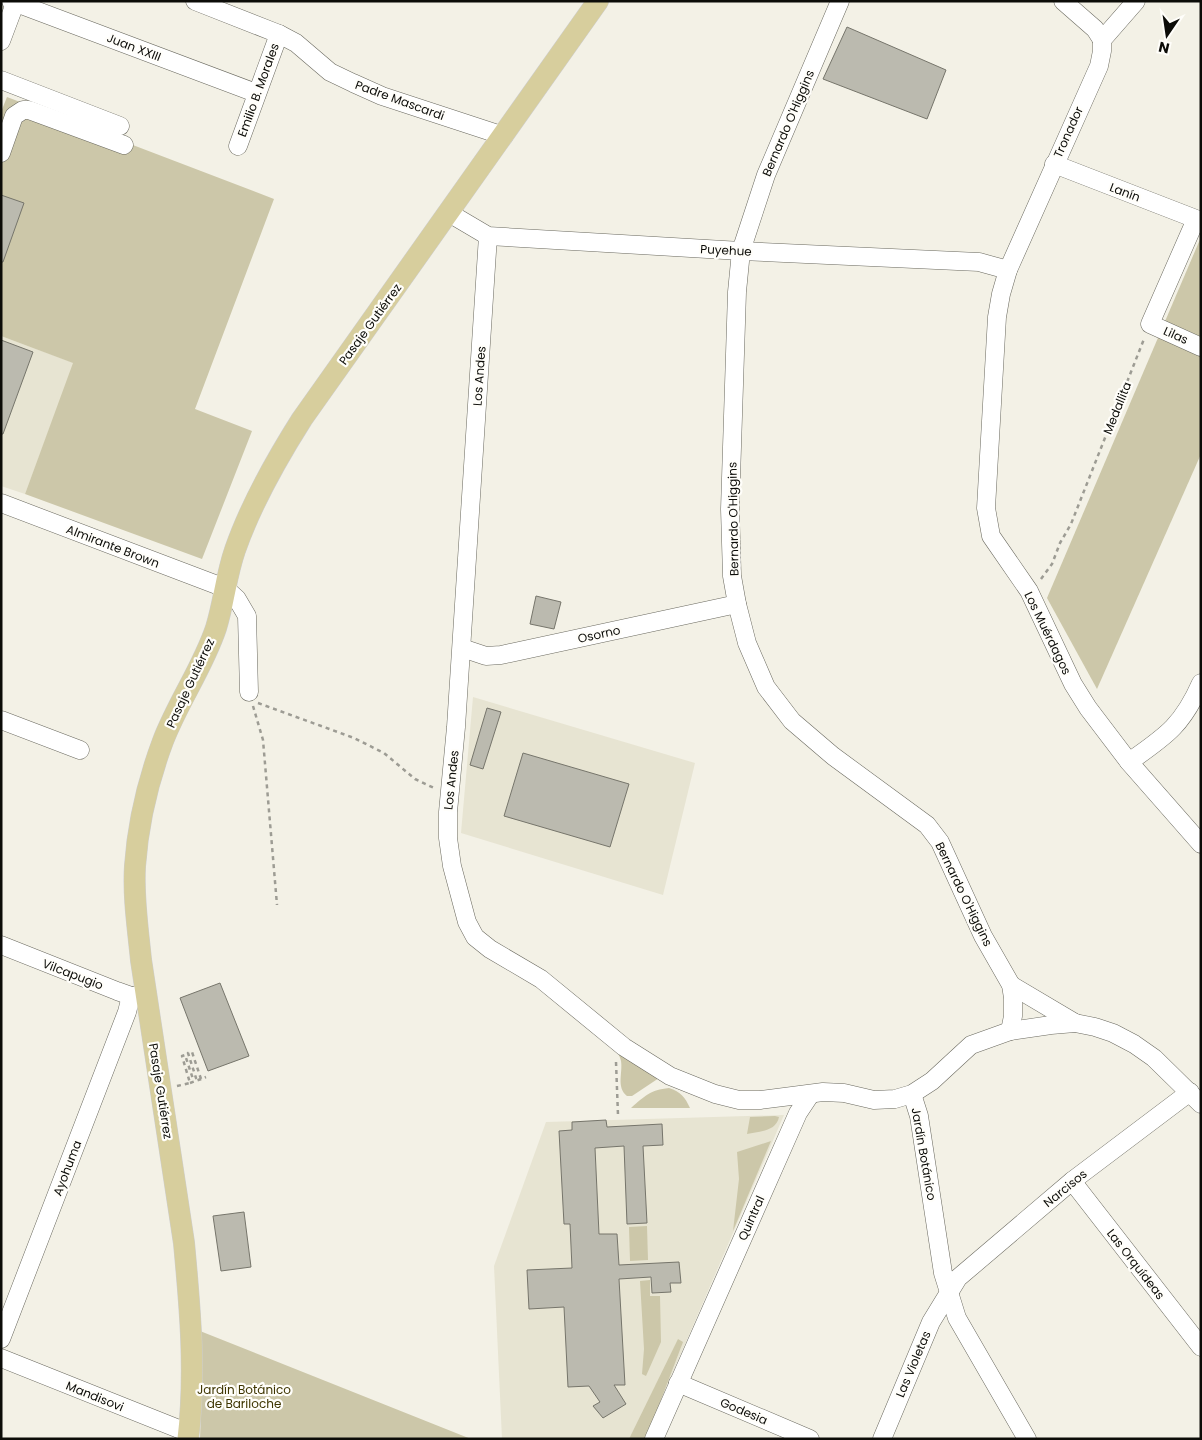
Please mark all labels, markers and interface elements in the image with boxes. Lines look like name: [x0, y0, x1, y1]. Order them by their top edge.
north arrow: [1142, 10, 1192, 60]
street label: Juan XXIII: [104, 29, 164, 65]
text: N: [1157, 37, 1171, 59]
street label: Emilio B. Morales: [233, 41, 283, 139]
street label: Bernardo O'Higgins: [758, 67, 818, 179]
street label: Padre Mascardi: [353, 76, 447, 124]
street label: Tronador: [1049, 103, 1087, 160]
street label: Lanín: [1107, 178, 1143, 206]
street label: Puyehue: [700, 240, 752, 260]
street label: Pasaje Gutiérrez: [335, 280, 405, 368]
street label: Lilas: [1161, 322, 1191, 348]
street label: Los Andes: [468, 346, 490, 406]
street label: Medallita: [1099, 379, 1135, 437]
street label: Bernardo O'Higgins: [724, 462, 742, 576]
street label: Almirante Brown: [64, 520, 162, 572]
street label: Los Muérdagos: [1021, 589, 1075, 677]
street label: Osorno: [576, 621, 622, 647]
street label: Pasaje Gutiérrez: [162, 636, 218, 730]
street label: Los Andes: [439, 749, 463, 811]
street label: Bernardo O'Higgins: [931, 839, 997, 949]
street label: Vilcapugio: [40, 955, 106, 994]
street label: Pasaje Gutiérrez: [145, 1042, 177, 1140]
street label: Jardín Botánico: [907, 1106, 941, 1202]
street label: Ayohuma: [49, 1138, 85, 1198]
street label: Narcisos: [1040, 1165, 1090, 1211]
street label: Quintral: [734, 1193, 768, 1243]
street label: Las Orquídeas: [1103, 1225, 1169, 1303]
street label: Las Violetas: [891, 1328, 935, 1400]
street label: Mandisovi: [64, 1377, 126, 1415]
park label: Jardín Botánico de Bariloche: [197, 1381, 291, 1412]
street label: Godesia: [718, 1393, 770, 1429]

